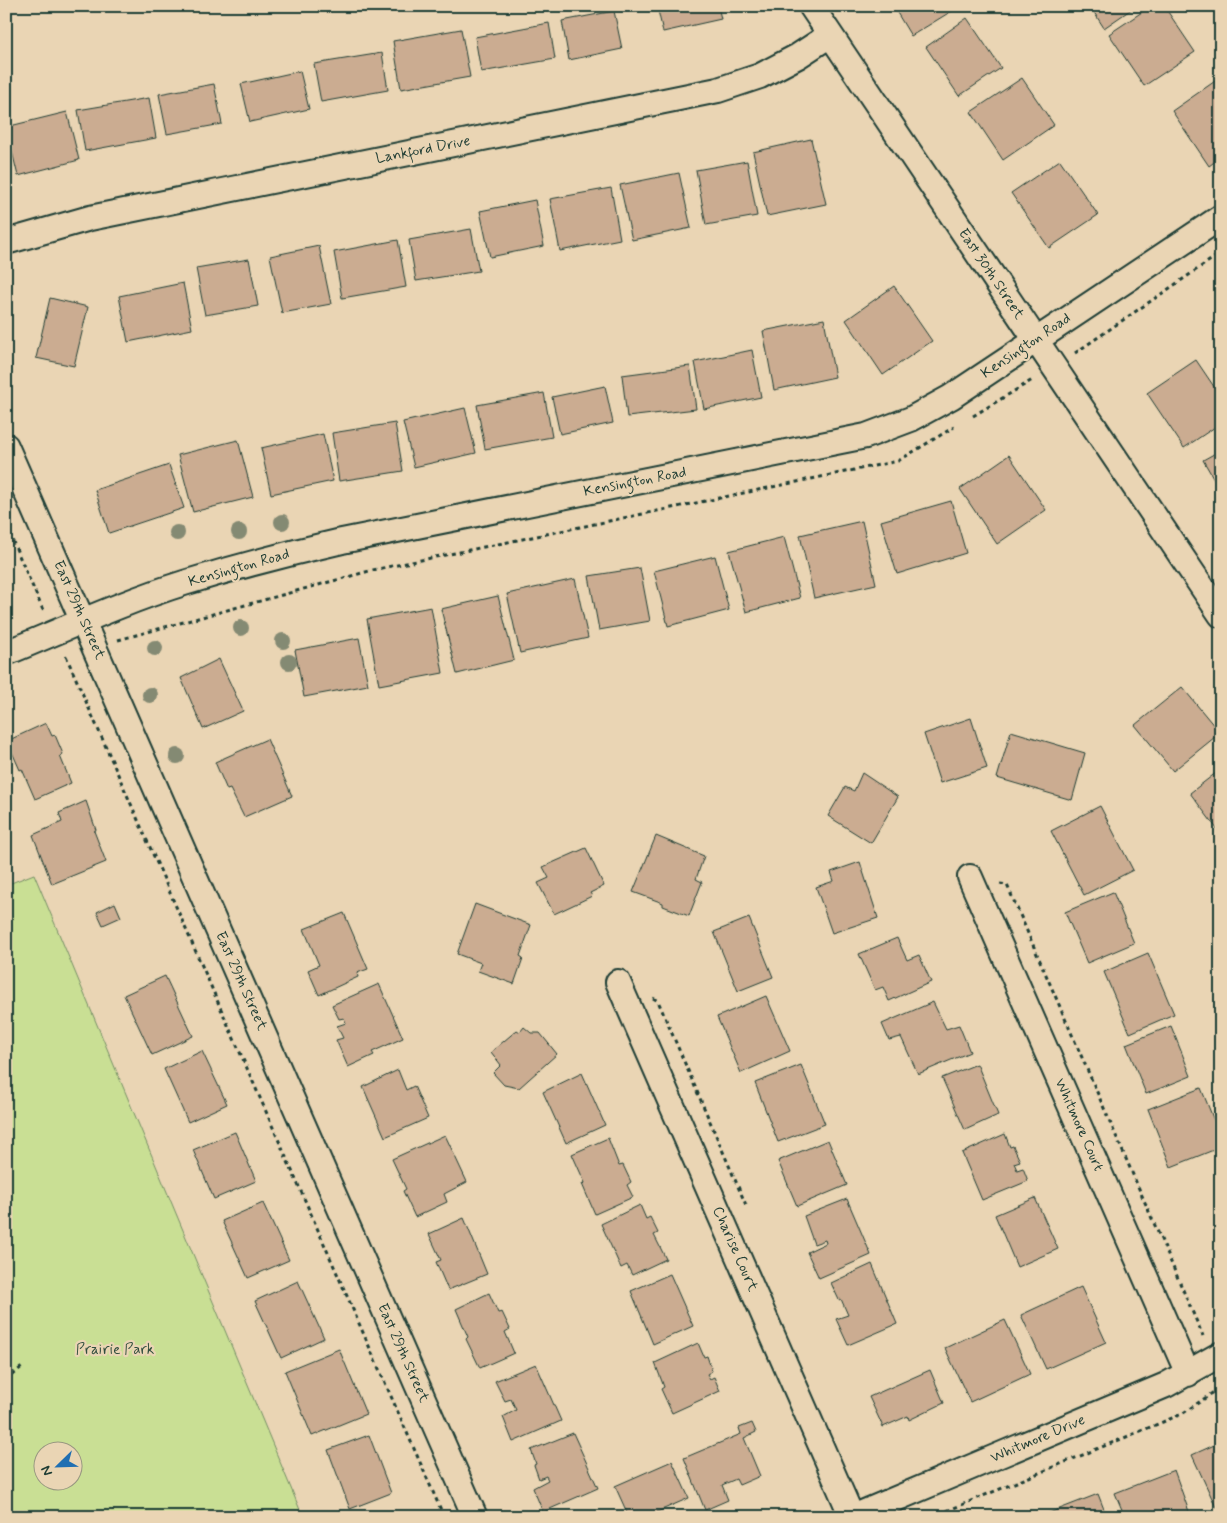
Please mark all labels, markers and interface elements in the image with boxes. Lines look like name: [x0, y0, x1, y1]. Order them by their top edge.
street label: Lankford Drive: [374, 131, 473, 171]
street label: East 30th Street: [953, 225, 1029, 323]
street label: Kensington Road: [977, 309, 1075, 384]
street label: Kensington Road: [582, 462, 688, 503]
street label: Kensington Road: [186, 544, 292, 593]
street label: East 29th Street: [48, 557, 110, 663]
street label: East 29th Street: [210, 928, 272, 1034]
street label: Whitmore Court: [1050, 1075, 1109, 1175]
street label: Charise Court: [707, 1203, 763, 1295]
street label: East 29th Street: [372, 1300, 434, 1406]
park label: Prairie Park: [76, 1340, 154, 1360]
street label: Whitmore Drive: [988, 1410, 1089, 1468]
north arrow: [32, 1440, 82, 1490]
text: N: [37, 1463, 57, 1478]

